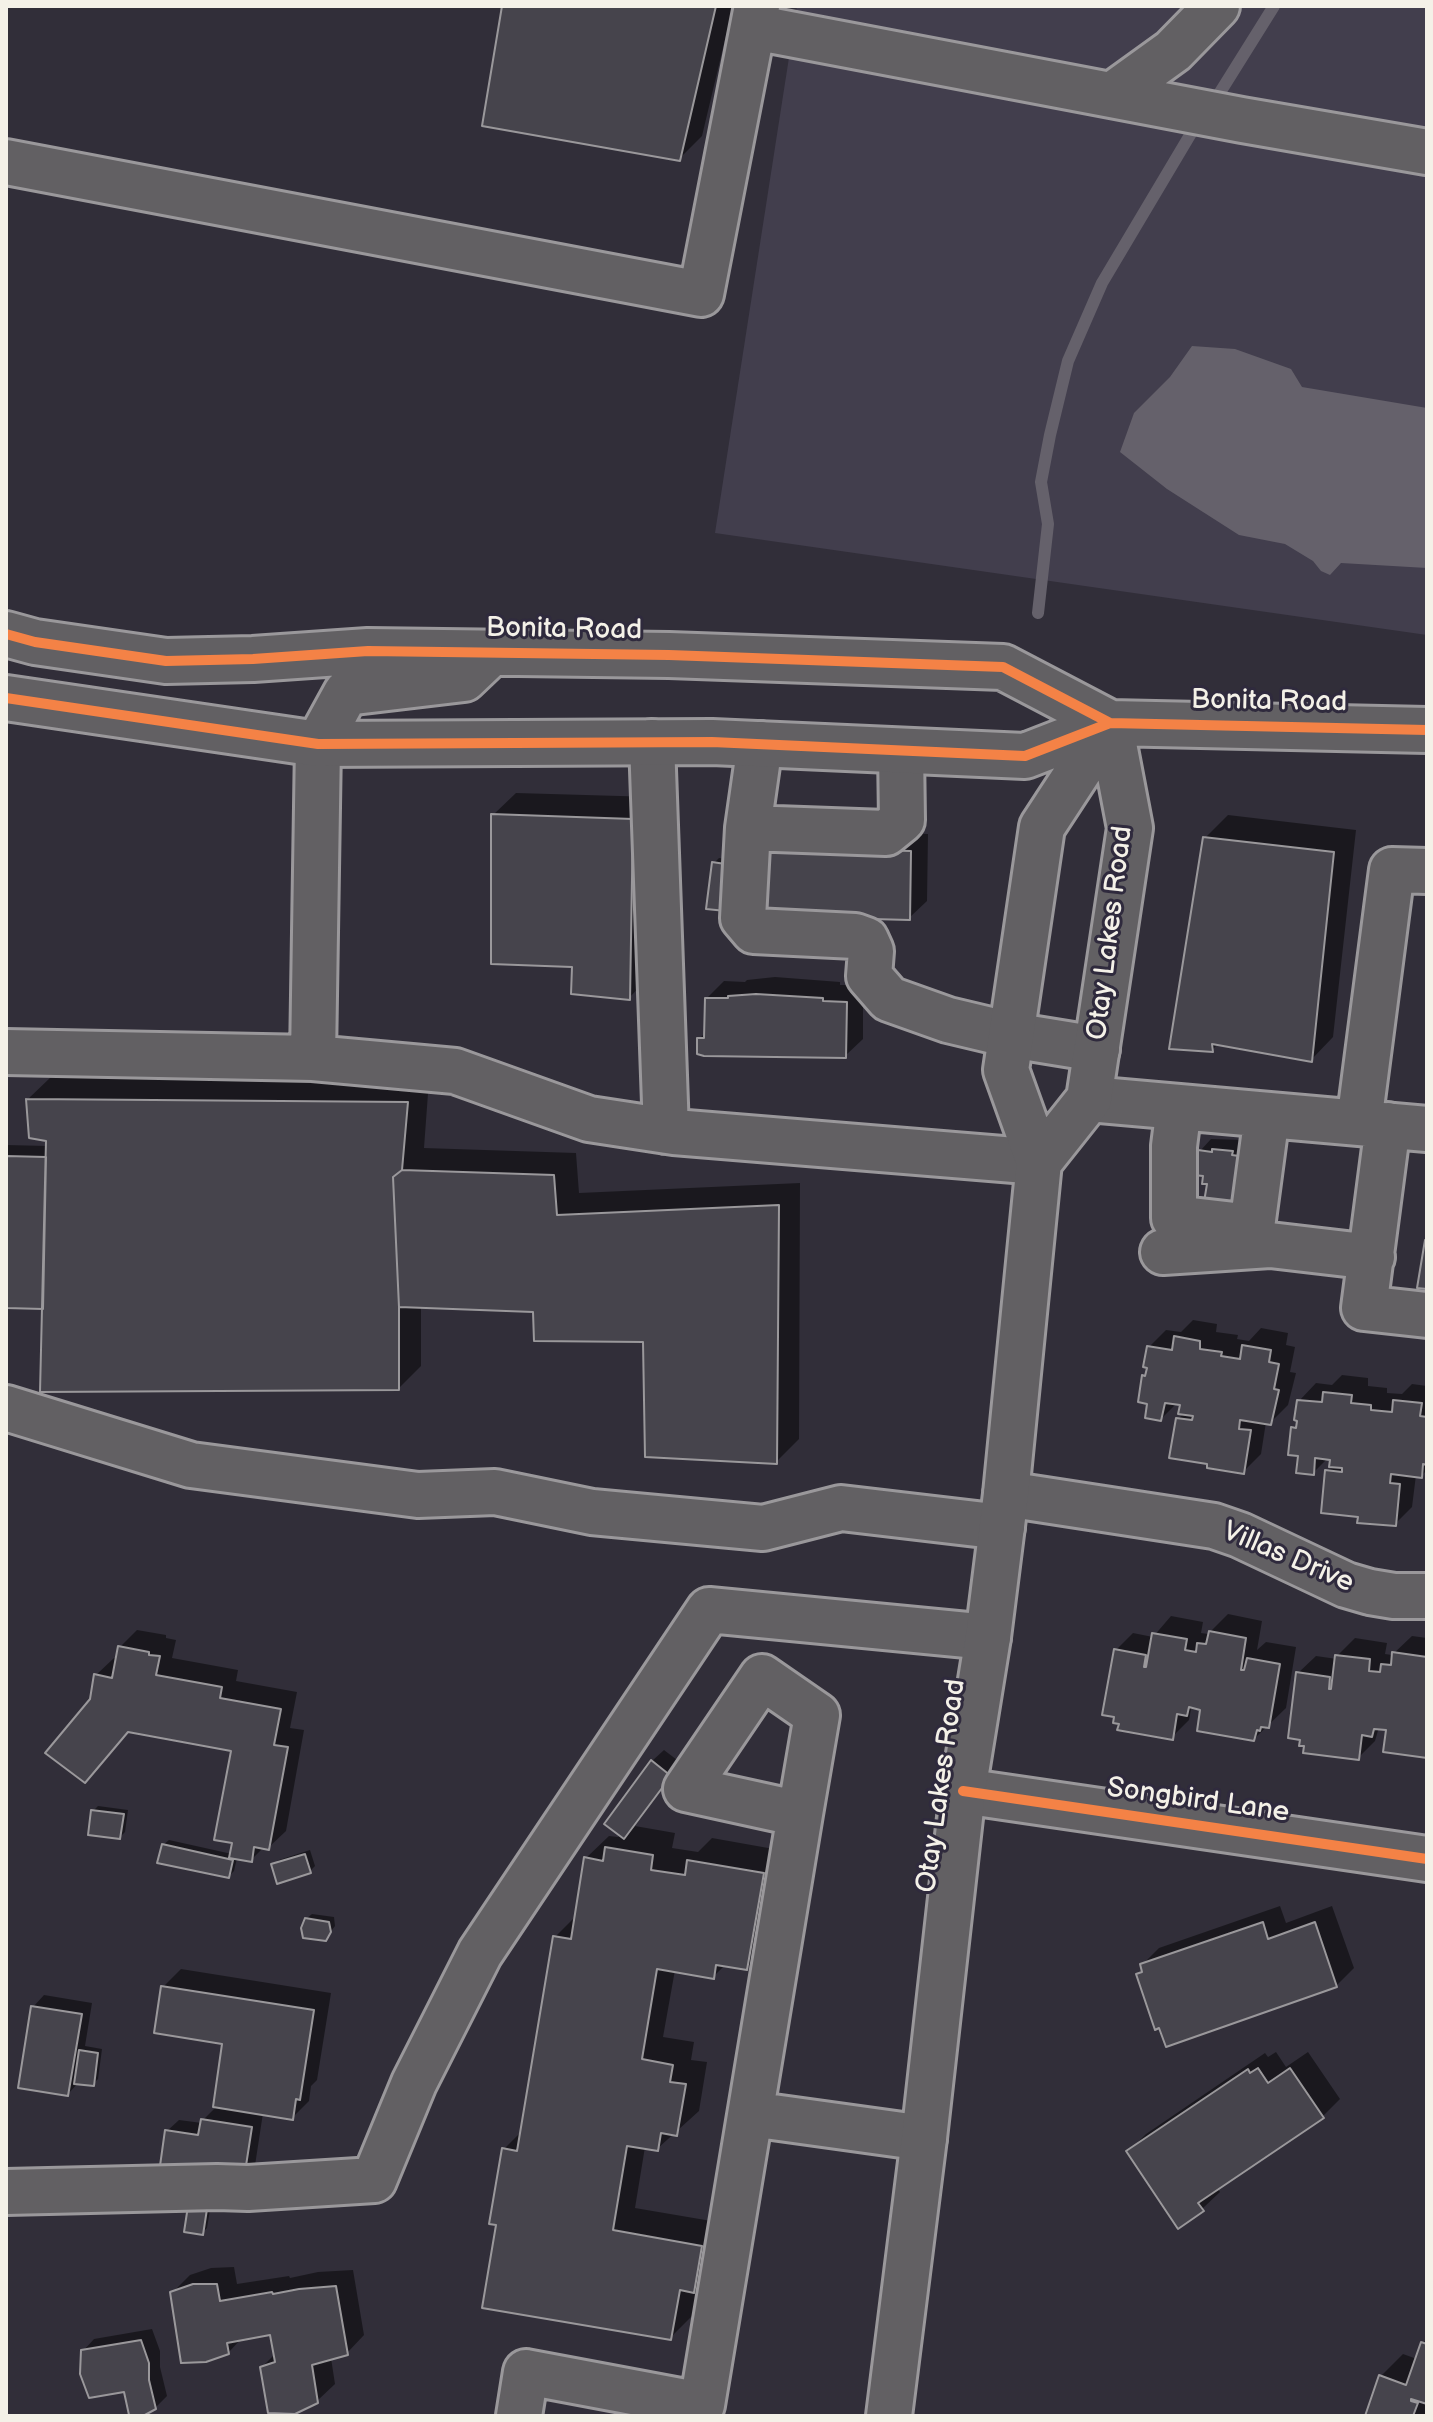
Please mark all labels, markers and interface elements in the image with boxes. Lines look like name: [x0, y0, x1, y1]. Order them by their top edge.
street label: Bonita Road: [486, 612, 642, 648]
street label: Bonita Road: [1191, 684, 1347, 720]
street label: Otay Lakes Road: [1081, 824, 1141, 1042]
street label: Villas Drive: [1217, 1515, 1359, 1601]
street label: Otay Lakes Road: [910, 1677, 974, 1895]
street label: Songbird Lane: [1105, 1772, 1291, 1830]

